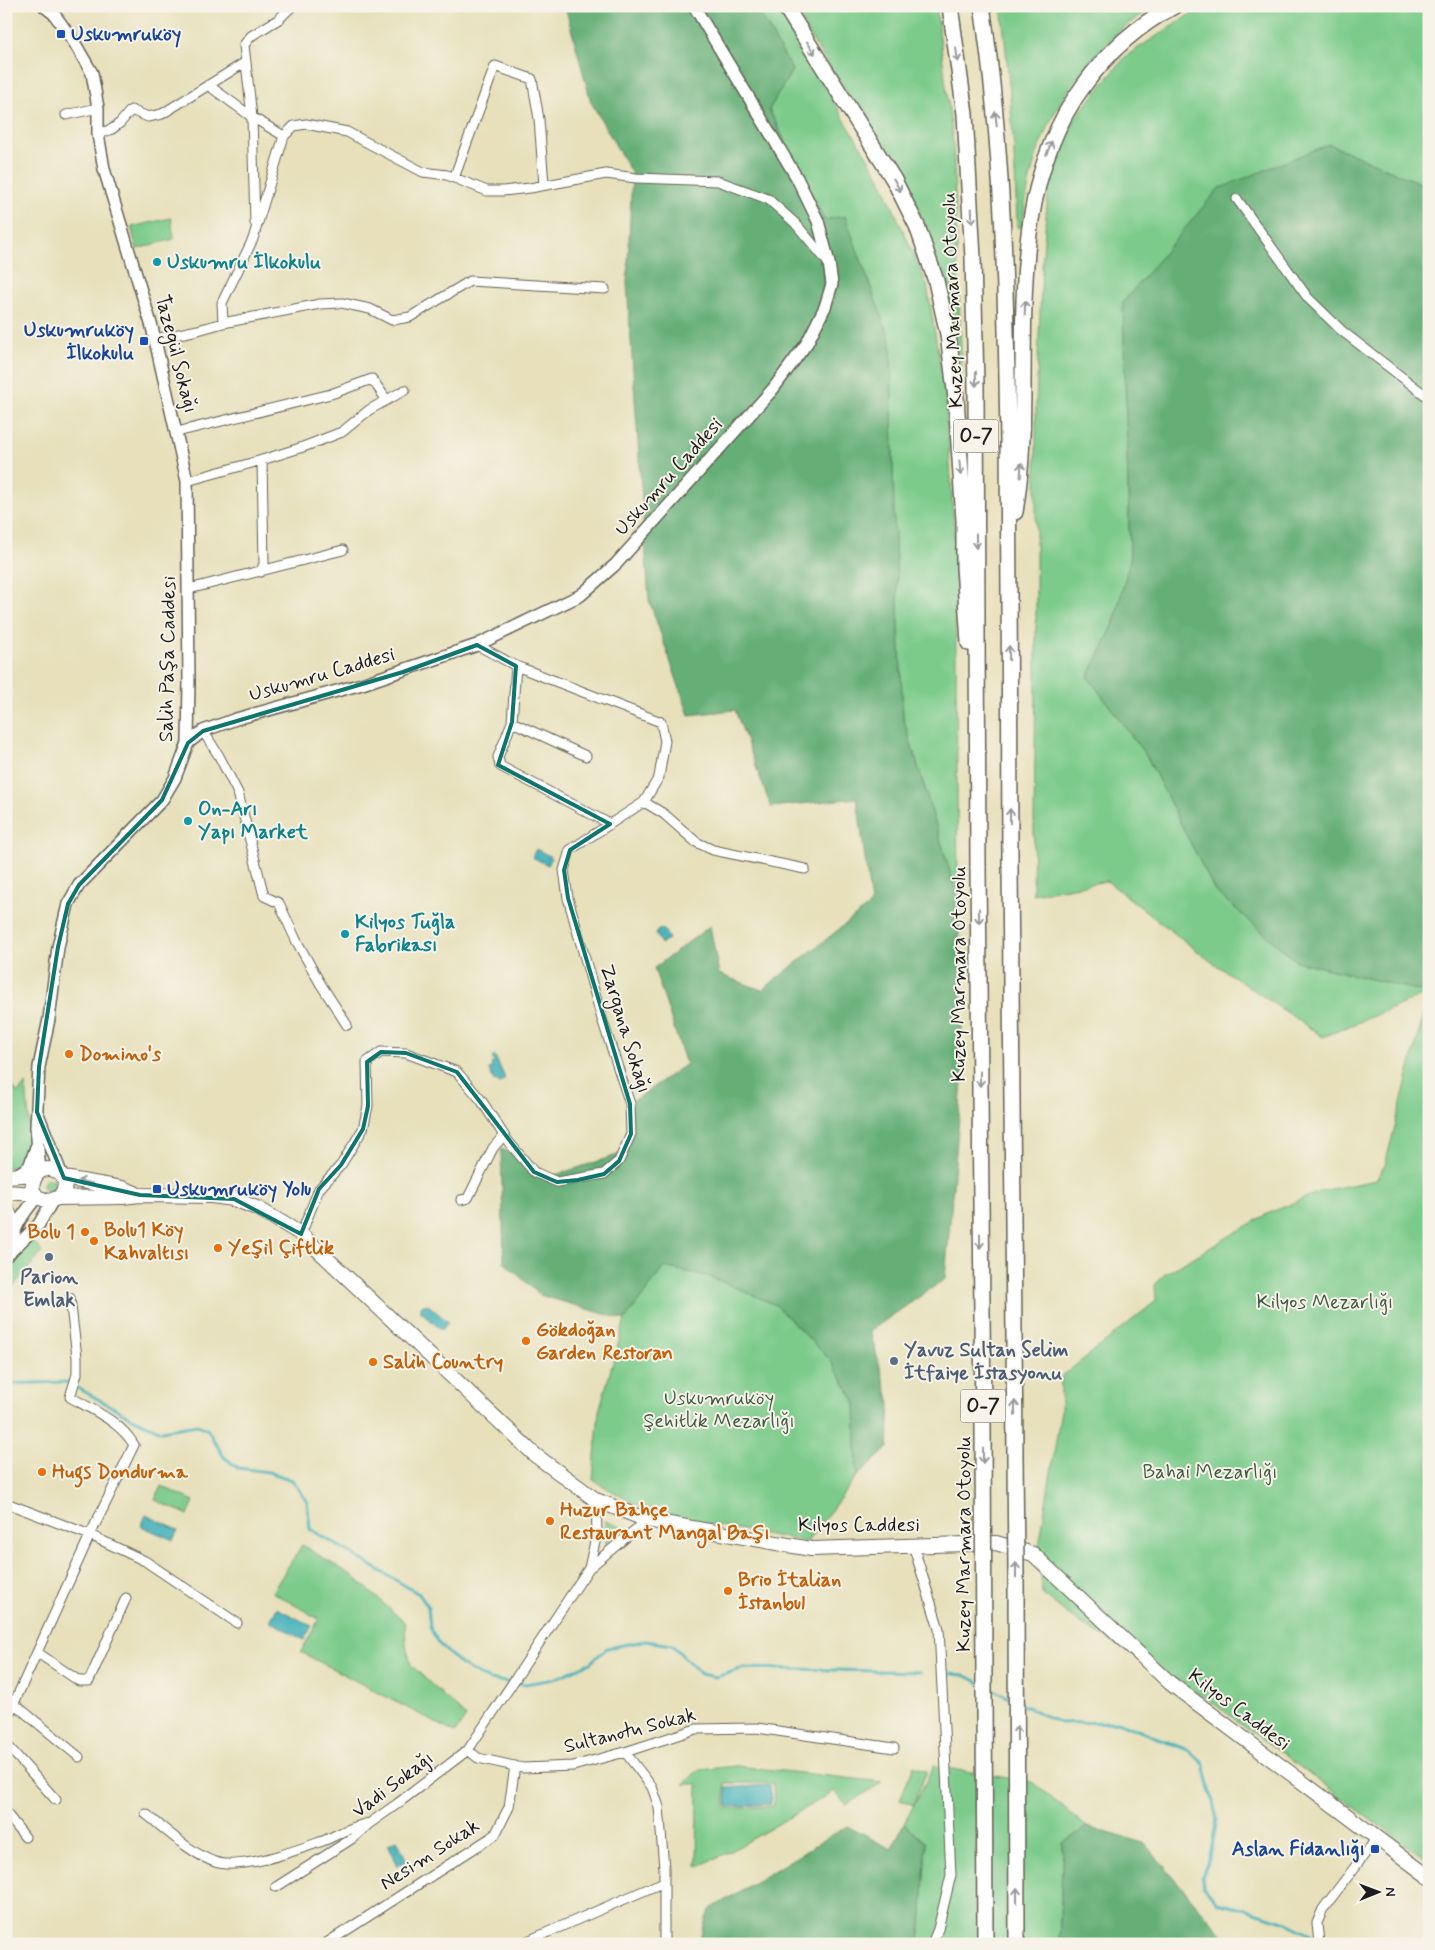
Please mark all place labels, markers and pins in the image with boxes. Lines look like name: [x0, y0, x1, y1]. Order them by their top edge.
place label: Uskumruköy: [71, 21, 181, 48]
marker: Uskumruköy: [55, 28, 67, 40]
place label: Uskumru İlkokulu: [167, 249, 321, 276]
marker: Uskumru İlkokulu: [151, 256, 163, 268]
place label: Uskumruköy İlkokulu: [24, 317, 134, 367]
marker: Uskumruköy İlkokulu: [138, 335, 150, 347]
place label: On-Arı Yapı Market: [198, 796, 309, 846]
marker: On-Arı Yapı Market: [182, 815, 194, 827]
place label: Kilyos Tuğla Fabrikası: [355, 909, 455, 959]
marker: Kilyos Tuğla Fabrikası: [339, 928, 351, 940]
place label: Domino's: [79, 1041, 161, 1068]
marker: Domino's: [63, 1048, 75, 1060]
place label: Uskumruköy Yolu: [167, 1176, 311, 1203]
marker: Uskumruköy Yolu: [151, 1183, 163, 1195]
place label: Bolu1 Köy Kahvaltısı: [104, 1217, 189, 1267]
place label: Bolu 1: [28, 1219, 75, 1246]
marker: Bolu 1: [79, 1226, 91, 1238]
marker: Bolu1 Köy Kahvaltısı: [88, 1235, 100, 1247]
place label: Yeşil Çiftlik: [228, 1235, 334, 1262]
marker: Yeşil Çiftlik: [212, 1242, 224, 1254]
marker: Parion Emlak: [43, 1251, 55, 1263]
place label: Parion Emlak: [20, 1264, 78, 1314]
place label: Gökdoğan Garden Restoran: [536, 1317, 673, 1367]
marker: Gökdoğan Garden Restoran: [520, 1335, 532, 1347]
place label: Yavuz Sultan Selim İtfaiye İstasyonu: [904, 1337, 1068, 1387]
place label: Salih Country: [383, 1349, 503, 1376]
marker: Yavuz Sultan Selim İtfaiye İstasyonu: [888, 1355, 900, 1367]
marker: Salih Country: [367, 1356, 379, 1368]
place label: Hugs Dondurma: [52, 1459, 189, 1488]
marker: Hugs Dondurma: [36, 1466, 48, 1478]
place label: Huzur Bahçe Restaurant Mangal Başı: [560, 1497, 770, 1549]
marker: Huzur Bahçe Restaurant Mangal Başı: [544, 1515, 556, 1527]
place label: Brio İtalian İstanbul: [738, 1567, 841, 1617]
marker: Brio İtalian İstanbul: [722, 1585, 734, 1597]
place label: Aslan Fidanlığı: [1232, 1836, 1365, 1863]
marker: Aslan Fidanlığı: [1369, 1843, 1381, 1855]

